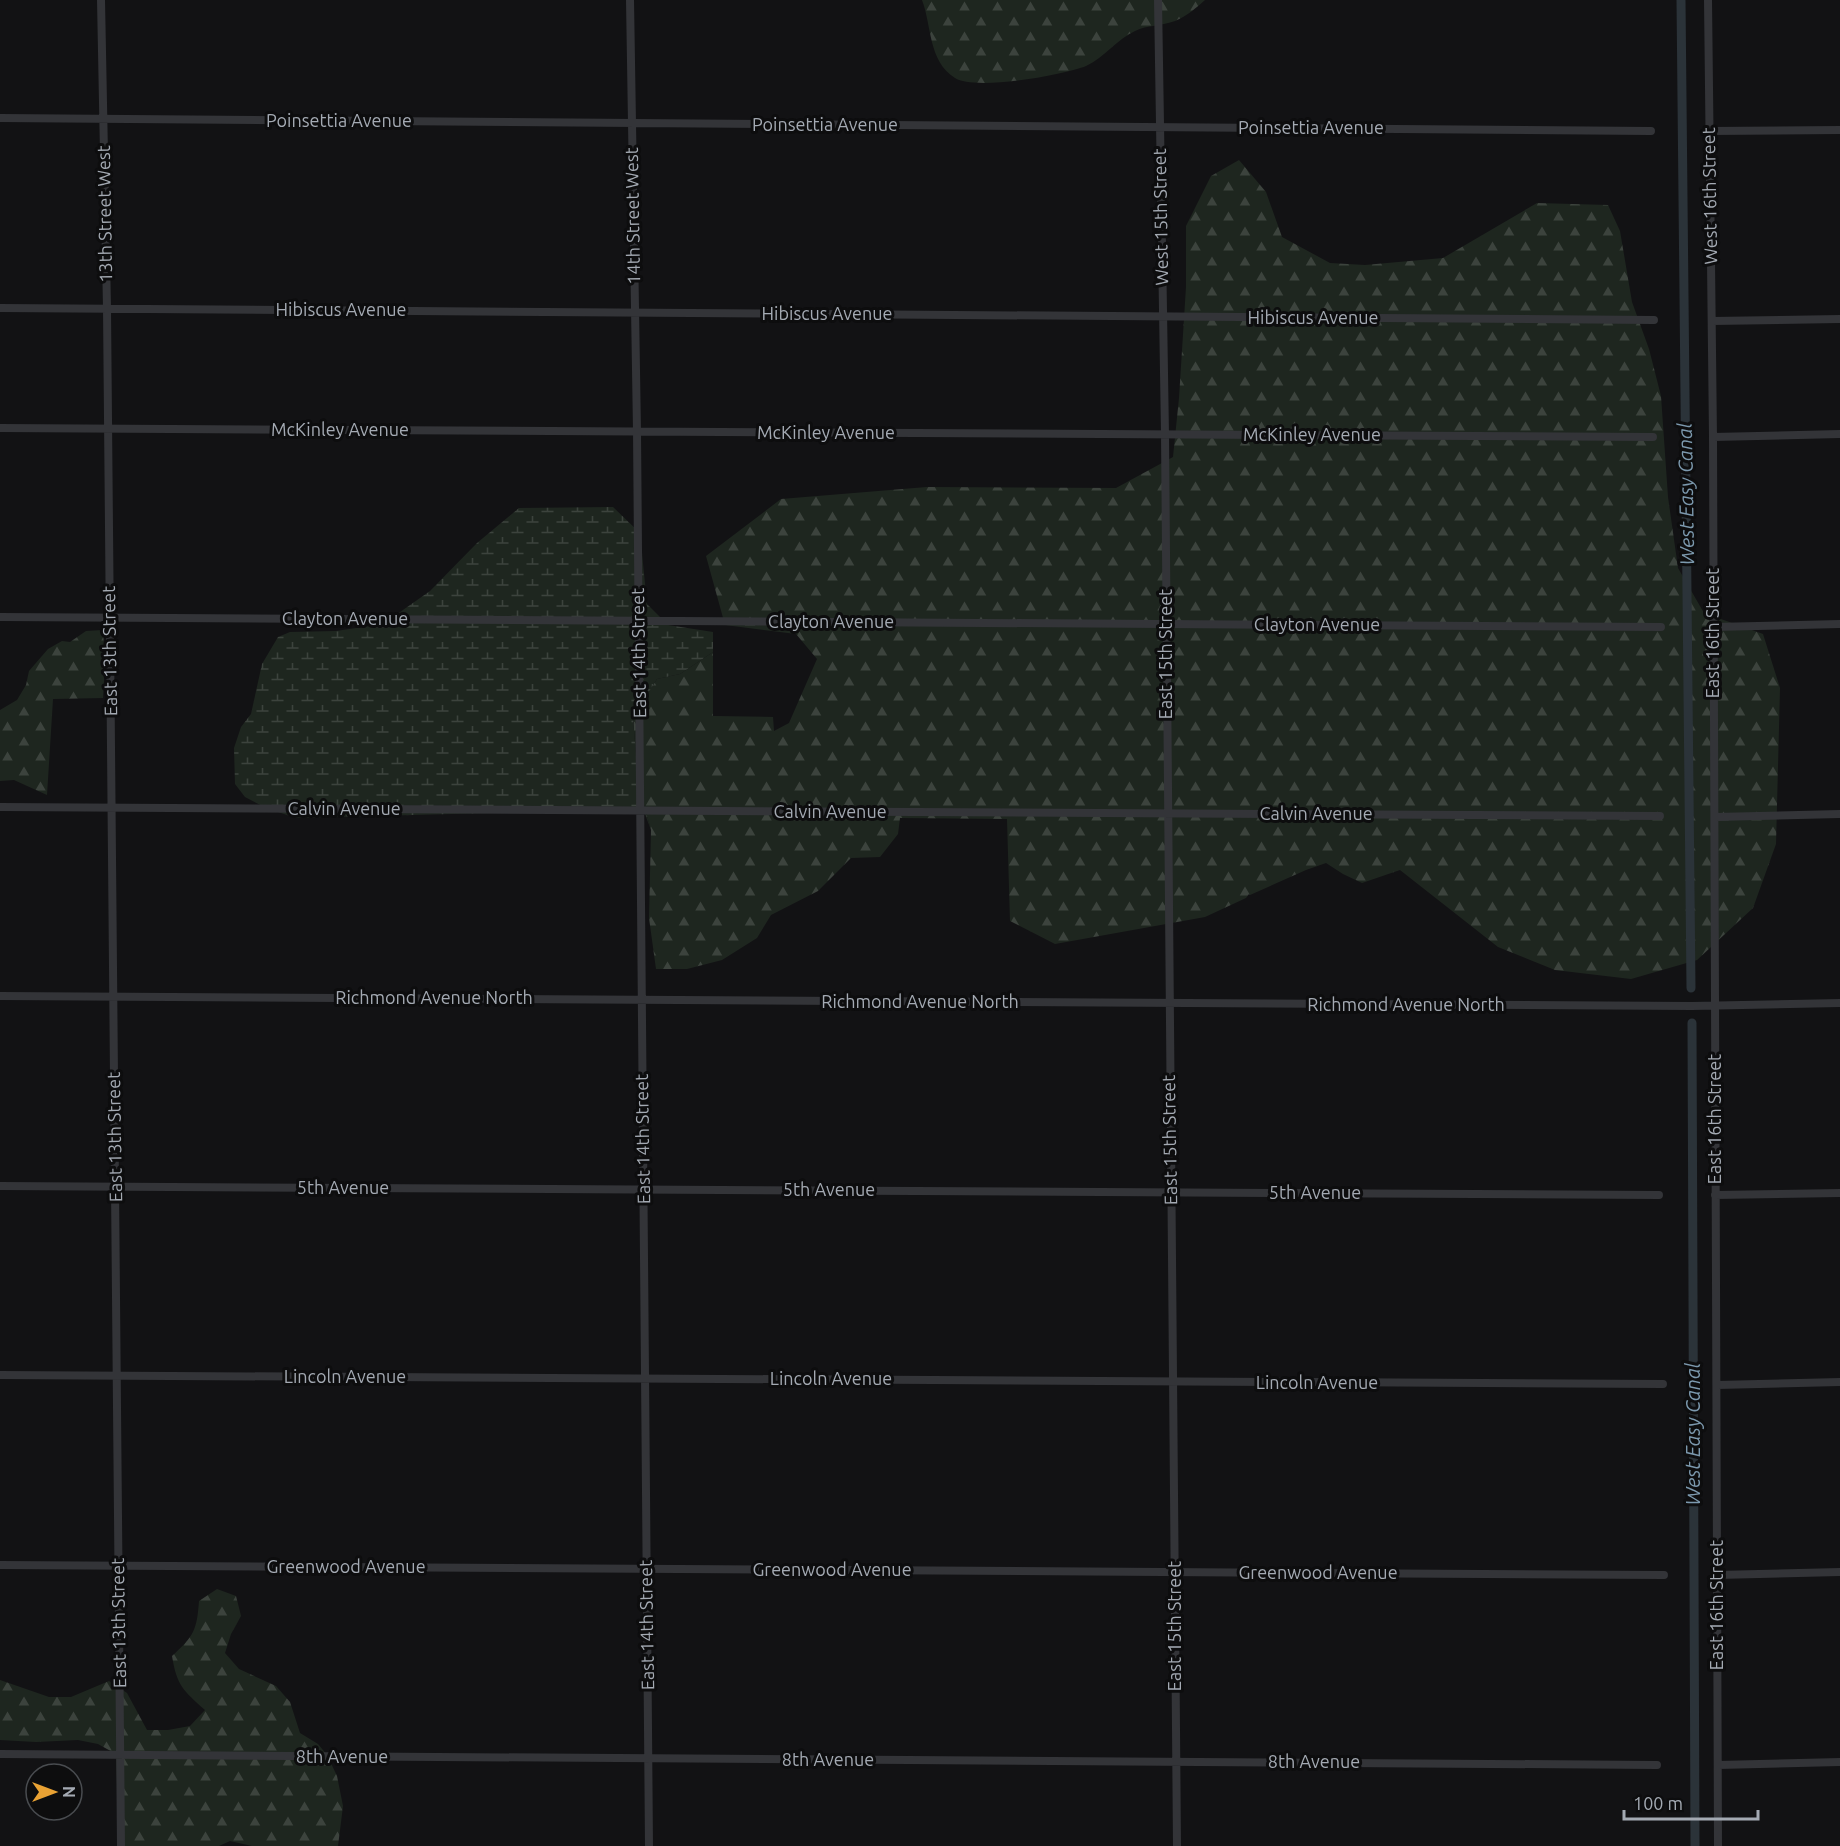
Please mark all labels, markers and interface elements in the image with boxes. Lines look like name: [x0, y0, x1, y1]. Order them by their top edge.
street label: Poinsettia Avenue: [266, 110, 412, 130]
street label: Poinsettia Avenue: [752, 114, 898, 134]
street label: Poinsettia Avenue: [1238, 117, 1384, 137]
street label: West 16th Street: [1698, 127, 1720, 265]
street label: 13th Street West: [93, 145, 115, 283]
street label: 14th Street West: [621, 147, 643, 285]
street label: West 15th Street: [1149, 148, 1171, 286]
street label: Hibiscus Avenue: [276, 299, 406, 319]
street label: Hibiscus Avenue: [762, 303, 892, 323]
street label: Hibiscus Avenue: [1248, 307, 1378, 327]
street label: McKinley Avenue: [271, 419, 409, 439]
street label: McKinley Avenue: [757, 422, 895, 442]
water label: West Easy Canal: [1673, 422, 1698, 566]
street label: McKinley Avenue: [1243, 424, 1381, 444]
street label: East 16th Street: [1702, 568, 1722, 698]
street label: East 13th Street: [98, 586, 120, 716]
street label: East 14th Street: [627, 588, 649, 718]
street label: East 15th Street: [1155, 589, 1175, 719]
street label: Clayton Avenue: [282, 608, 408, 628]
street label: Clayton Avenue: [768, 611, 894, 631]
street label: Clayton Avenue: [1254, 614, 1380, 634]
street label: Calvin Avenue: [287, 798, 401, 818]
street label: Calvin Avenue: [773, 801, 887, 821]
street label: Calvin Avenue: [1259, 803, 1373, 823]
street label: Richmond Avenue North: [335, 987, 533, 1007]
street label: Richmond Avenue North: [821, 991, 1019, 1011]
street label: Richmond Avenue North: [1307, 994, 1505, 1014]
street label: East 16th Street: [1704, 1054, 1724, 1184]
street label: East 13th Street: [103, 1072, 125, 1202]
street label: East 14th Street: [631, 1074, 653, 1204]
street label: East 15th Street: [1158, 1075, 1180, 1205]
street label: 5th Avenue: [297, 1177, 389, 1197]
street label: 5th Avenue: [783, 1179, 875, 1199]
street label: 5th Avenue: [1269, 1182, 1361, 1202]
water label: West Easy Canal: [1681, 1362, 1704, 1505]
street label: Lincoln Avenue: [284, 1366, 406, 1386]
street label: Lincoln Avenue: [770, 1368, 892, 1388]
street label: Lincoln Avenue: [1256, 1372, 1378, 1392]
street label: East 16th Street: [1706, 1540, 1726, 1670]
street label: Greenwood Avenue: [266, 1556, 426, 1576]
street label: East 13th Street: [107, 1558, 129, 1688]
street label: Greenwood Avenue: [752, 1559, 912, 1579]
street label: East 14th Street: [635, 1560, 657, 1690]
street label: East 15th Street: [1164, 1561, 1184, 1691]
street label: Greenwood Avenue: [1238, 1562, 1398, 1582]
street label: 8th Avenue: [296, 1746, 388, 1766]
street label: 8th Avenue: [782, 1749, 874, 1769]
street label: 8th Avenue: [1268, 1751, 1360, 1771]
north arrow: [24, 1762, 84, 1822]
scale bar: [1624, 1783, 1758, 1821]
text: N: [60, 1786, 78, 1798]
text: 100 m: [1633, 1793, 1683, 1813]

